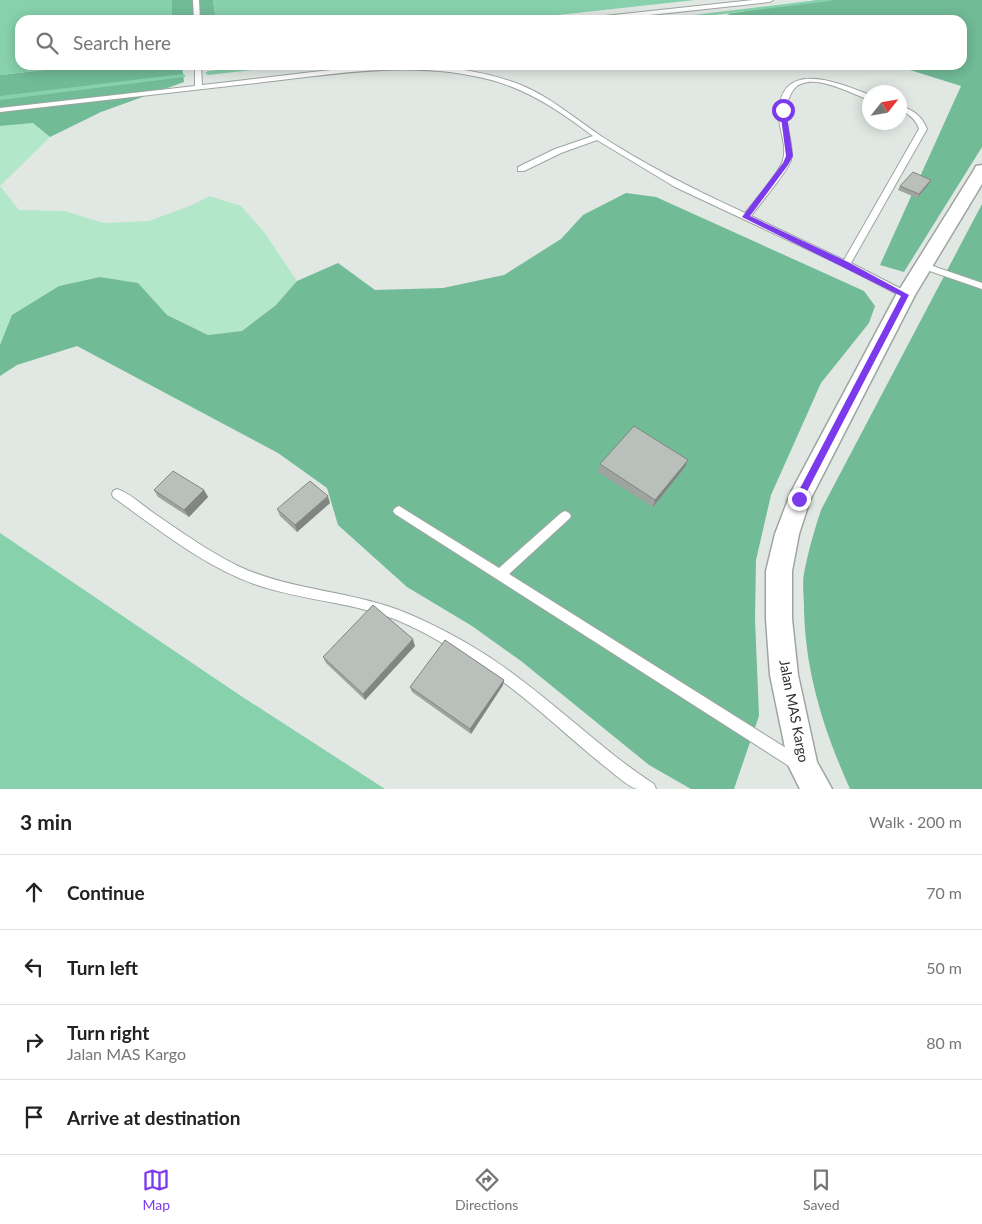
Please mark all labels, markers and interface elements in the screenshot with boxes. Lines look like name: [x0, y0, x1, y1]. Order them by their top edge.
search box: [15, 15, 967, 70]
icon: search: [33, 29, 61, 57]
text: Search here: [73, 31, 171, 54]
north arrow: [862, 85, 907, 130]
route start: [772, 99, 795, 122]
route end: [788, 488, 811, 511]
street label: Jalan MAS Kargo: [776, 658, 813, 764]
text: 3 min: [20, 809, 72, 834]
text: Walk · 200 m: [869, 812, 962, 831]
icon: ahead: [20, 878, 48, 906]
text: Continue: [67, 881, 145, 904]
text: 70 m: [926, 883, 962, 902]
icon: left: [20, 953, 48, 981]
text: Turn left: [67, 956, 138, 979]
text: 50 m: [926, 958, 962, 977]
text: Turn right: [67, 1021, 149, 1044]
icon: right: [20, 1028, 48, 1056]
text: 80 m: [926, 1033, 962, 1052]
text: Jalan MAS Kargo: [67, 1044, 186, 1063]
icon: arrive: [20, 1103, 48, 1131]
text: Arrive at destination: [67, 1106, 240, 1129]
tab: Map: [142, 1166, 170, 1213]
tab: Directions: [455, 1166, 518, 1213]
tab: Saved: [803, 1166, 840, 1213]

